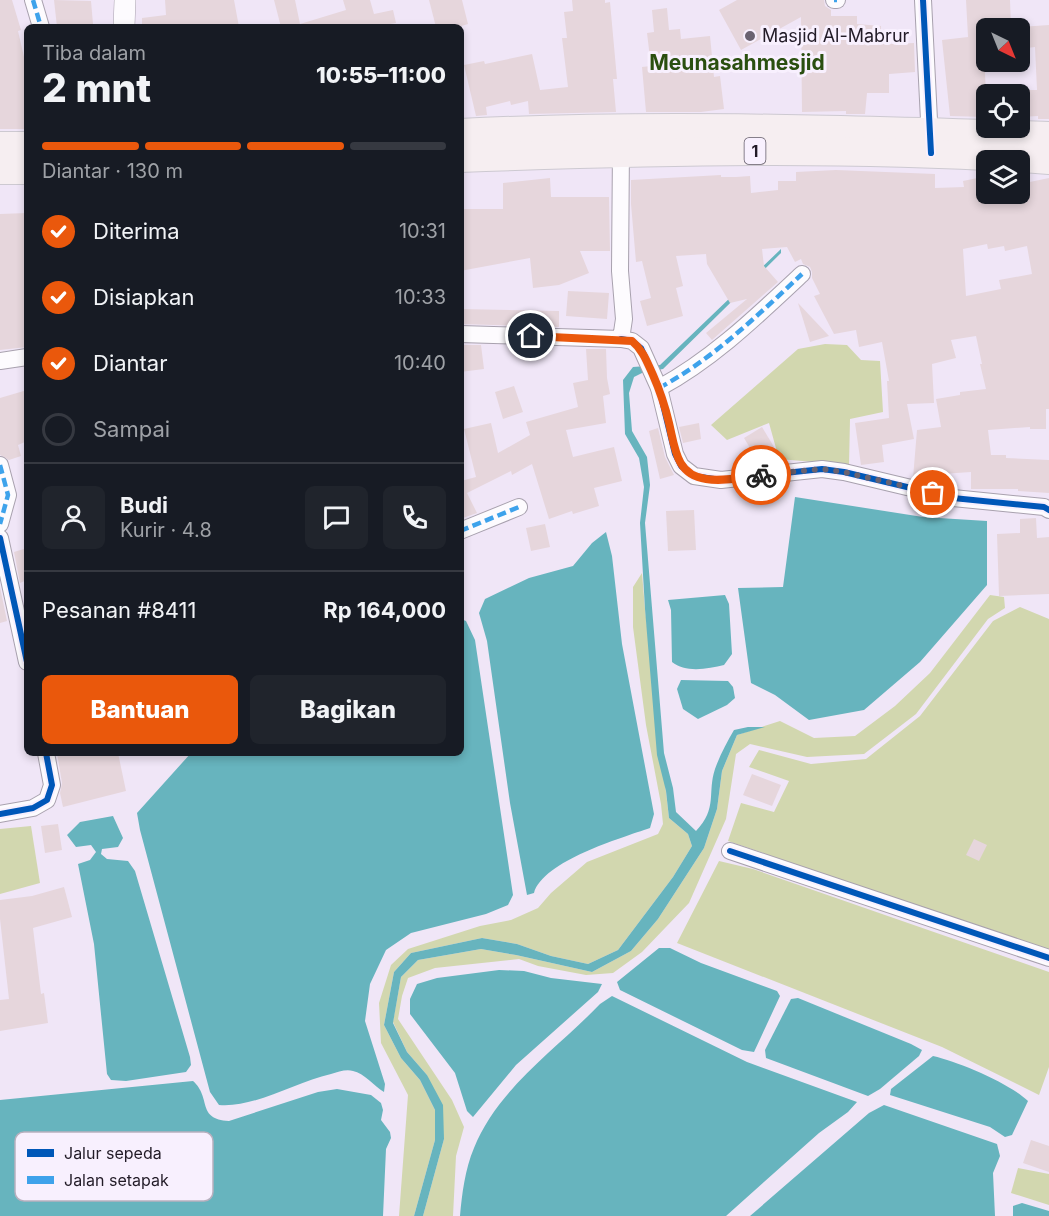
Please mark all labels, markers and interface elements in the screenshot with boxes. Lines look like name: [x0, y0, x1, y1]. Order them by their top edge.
north arrow: [976, 18, 1030, 72]
map controls: [976, 18, 1030, 204]
place label: Masjid Al-Mabrur: [762, 25, 910, 46]
marker: Masjid Al-Mabrur: [743, 29, 757, 43]
text: Tiba dalam: [42, 41, 146, 65]
district label: Meunasahmesjid: [649, 50, 825, 75]
text: 10:55–11:00: [316, 62, 446, 88]
text: 2 mnt: [42, 64, 151, 111]
button: locate: [976, 84, 1030, 138]
road number: 1: [744, 138, 766, 164]
button: layers: [976, 150, 1030, 204]
text: Diantar · 130 m: [42, 159, 183, 183]
icon: check: [42, 215, 75, 248]
text: Diterima: [93, 218, 180, 244]
text: 10:31: [399, 219, 446, 243]
icon: check: [42, 281, 75, 314]
text: Disiapkan: [93, 284, 194, 310]
text: 10:33: [395, 285, 446, 309]
pin: [505, 310, 556, 361]
icon: home: [514, 319, 547, 352]
icon: check: [42, 347, 75, 380]
text: Diantar: [93, 350, 168, 376]
text: 10:40: [394, 351, 446, 375]
text: Sampai: [93, 416, 170, 442]
courier: [731, 445, 791, 505]
icon: bike: [745, 459, 778, 492]
pin: [907, 467, 958, 518]
icon: bag: [916, 476, 949, 509]
button: person: [42, 486, 105, 549]
button: chat: [305, 486, 368, 549]
button: phone: [383, 486, 446, 549]
text: Budi: [120, 492, 168, 518]
text: Kurir · 4.8: [120, 518, 212, 542]
text: Pesanan #8411: [42, 597, 196, 623]
text: Rp 164,000: [323, 597, 446, 623]
button: Bantuan: [42, 675, 238, 744]
button: Bagikan: [250, 675, 446, 744]
legend: [15, 1132, 213, 1201]
text: Jalur sepeda: [64, 1143, 162, 1163]
text: Jalan setapak: [64, 1170, 169, 1190]

